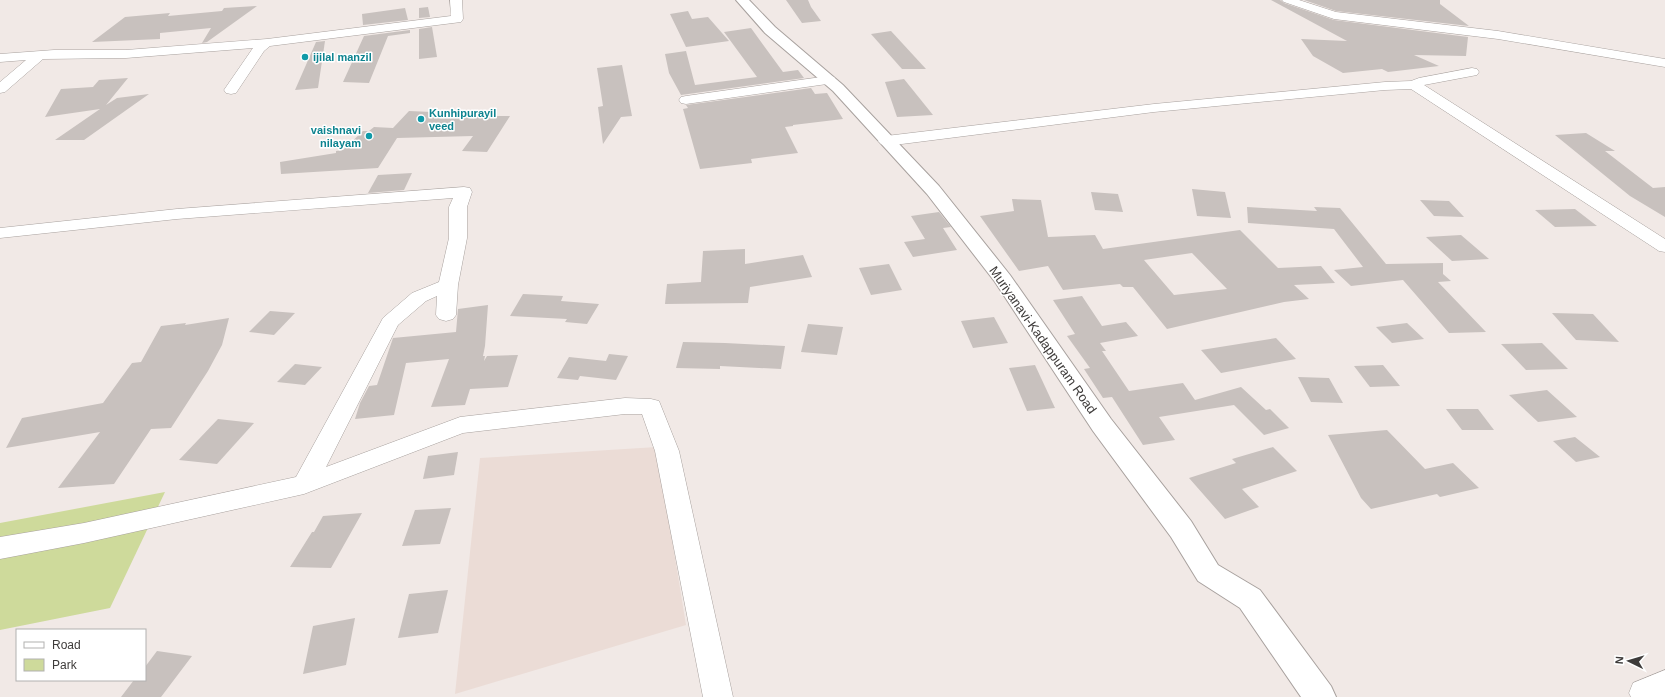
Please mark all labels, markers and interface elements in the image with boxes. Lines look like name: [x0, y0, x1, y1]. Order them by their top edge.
place label: ijilal manzil: [313, 51, 372, 63]
marker: ijilal manzil: [300, 52, 310, 62]
place label: Kunhipurayil veed: [429, 107, 496, 132]
marker: Kunhipurayil veed: [416, 114, 426, 124]
place label: vaishnavi nilayam: [311, 124, 361, 149]
marker: vaishnavi nilayam: [364, 131, 374, 141]
street label: Muriyanavi-Kadappuram Road: [986, 263, 1100, 417]
legend: [16, 629, 146, 681]
text: Road: [52, 638, 81, 652]
north arrow: [1609, 641, 1649, 681]
text: N: [1613, 656, 1625, 665]
text: Park: [52, 658, 78, 672]

